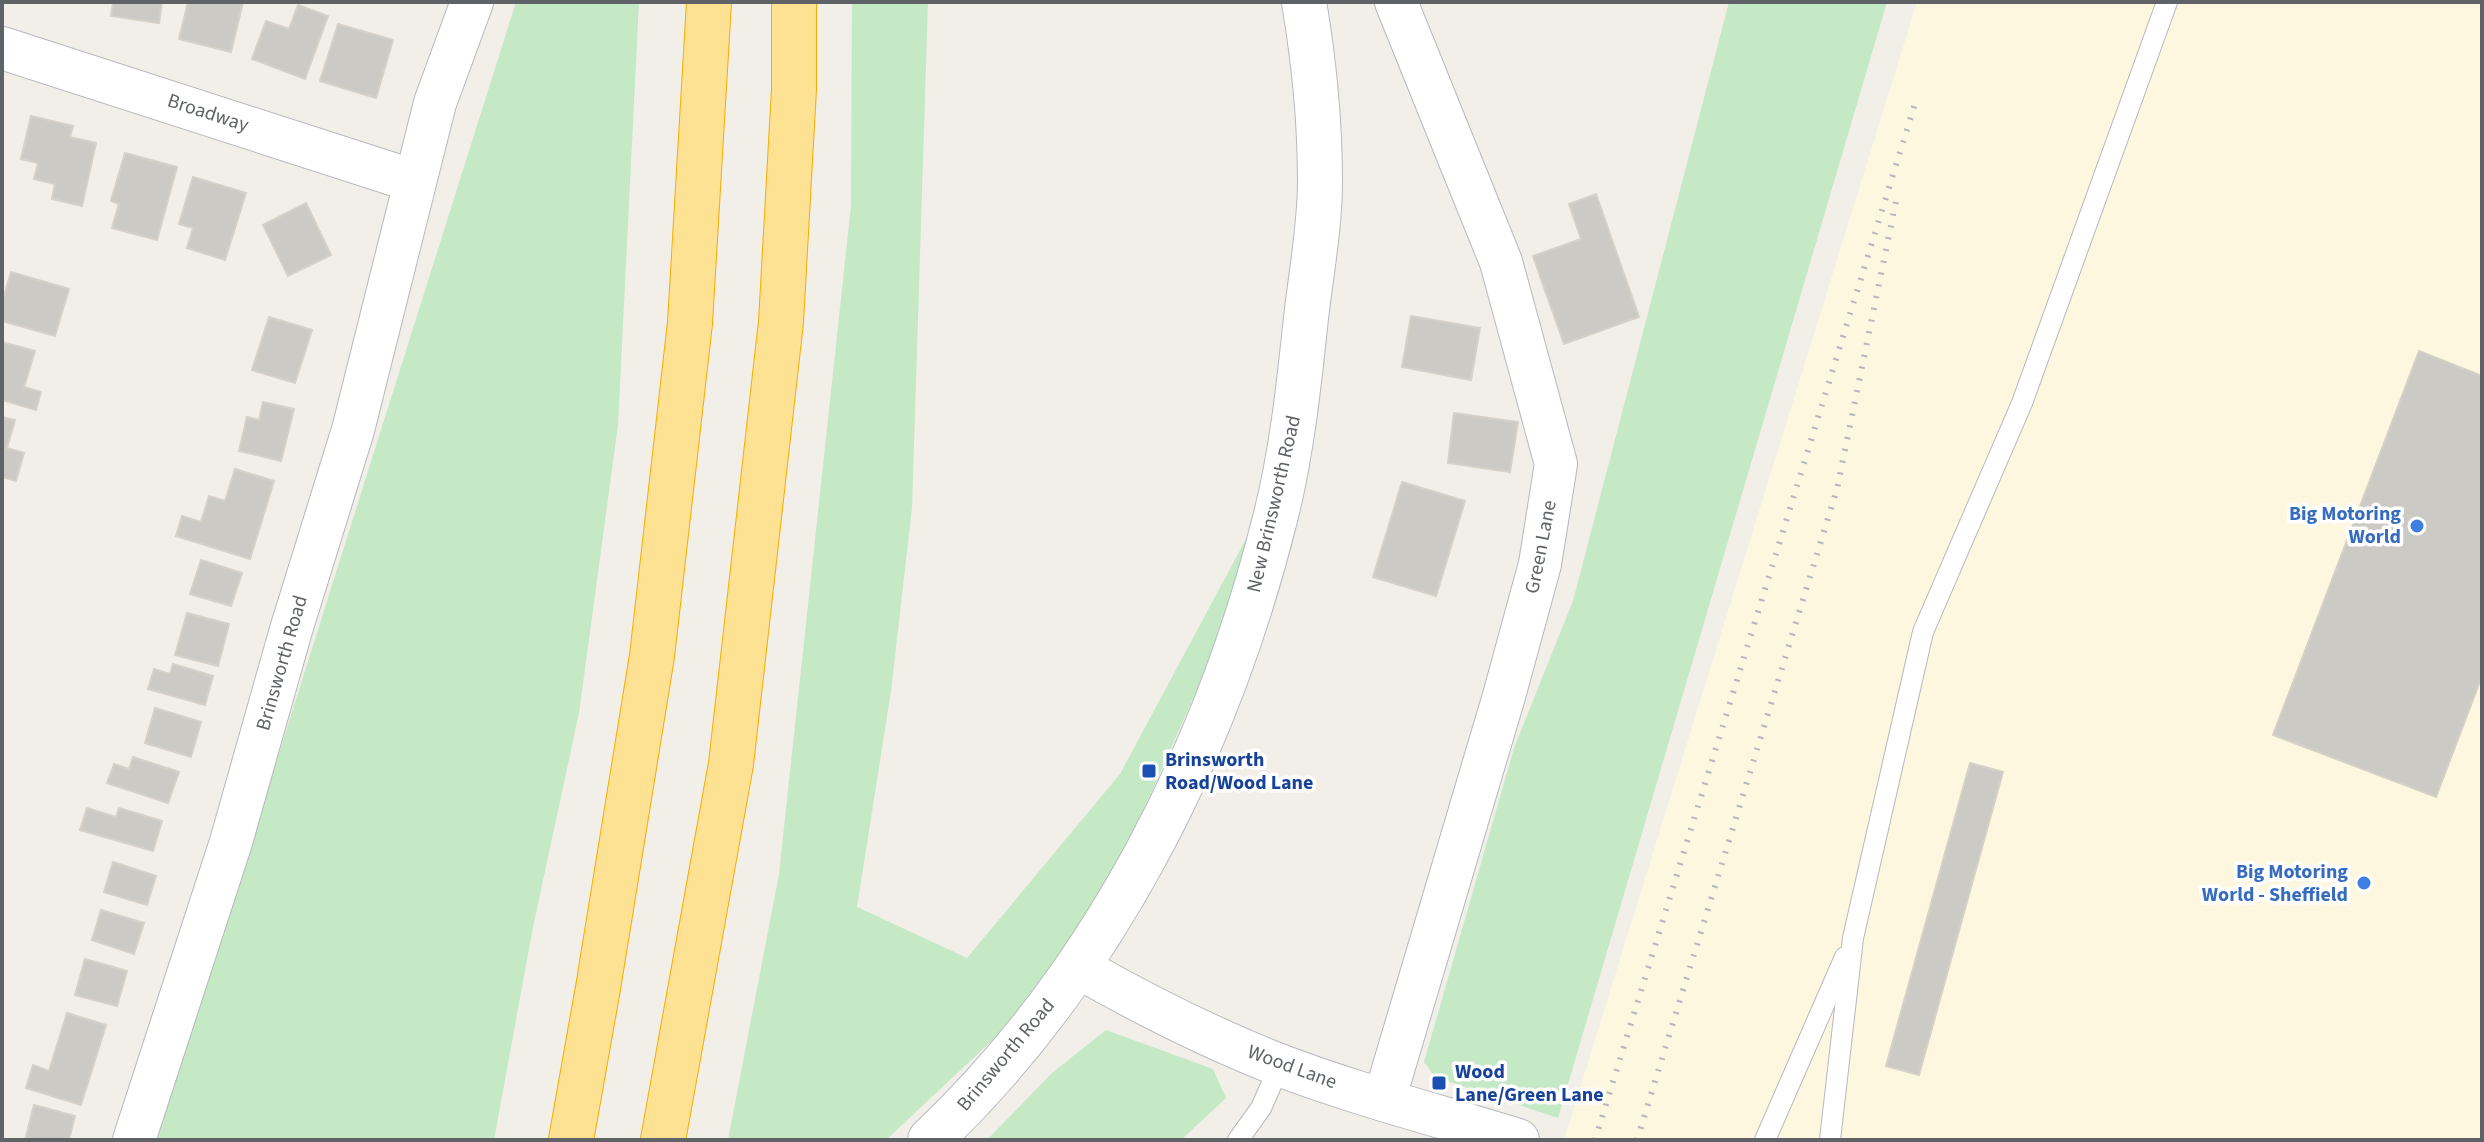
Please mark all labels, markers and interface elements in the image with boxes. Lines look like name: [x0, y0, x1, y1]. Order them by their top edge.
street label: Broadway: [164, 87, 253, 139]
street label: New Brinsworth Road: [1240, 413, 1308, 595]
street label: Green Lane: [1518, 498, 1564, 596]
place label: Big Motoring World: [2289, 500, 2401, 551]
marker: Big Motoring World: [2408, 517, 2426, 535]
street label: Brinsworth Road: [249, 592, 315, 734]
place label: Brinsworth Road/Wood Lane: [1165, 746, 1313, 797]
marker: Brinsworth Road/Wood Lane: [1140, 762, 1158, 780]
place label: Big Motoring World - Sheffield: [2202, 858, 2348, 909]
marker: Big Motoring World - Sheffield: [2355, 874, 2373, 892]
street label: Brinsworth Road: [950, 993, 1062, 1117]
street label: Wood Lane: [1243, 1038, 1341, 1096]
place label: Wood Lane/Green Lane: [1455, 1058, 1604, 1109]
marker: Wood Lane/Green Lane: [1430, 1074, 1448, 1092]

